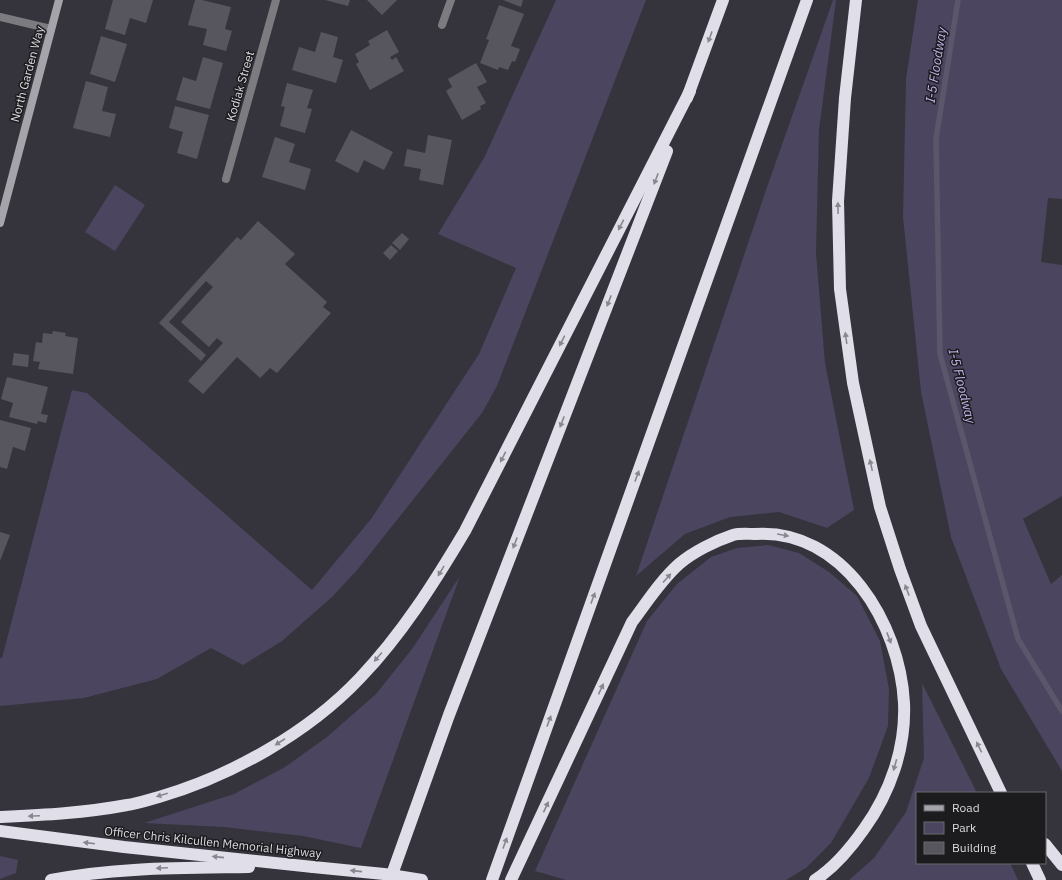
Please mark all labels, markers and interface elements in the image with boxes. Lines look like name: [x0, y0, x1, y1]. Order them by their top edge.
street label: North Garden Way: [7, 24, 47, 124]
water label: I-5 Floodway: [922, 25, 950, 104]
one-way arrow: [706, 31, 712, 43]
street label: Kodiak Street: [223, 49, 257, 123]
one-way arrow: [652, 174, 658, 186]
one-way arrow: [835, 201, 841, 214]
one-way arrow: [618, 219, 624, 231]
one-way arrow: [605, 295, 611, 307]
one-way arrow: [843, 332, 849, 344]
one-way arrow: [559, 335, 565, 347]
water label: I-5 Floodway: [945, 347, 980, 426]
one-way arrow: [559, 416, 565, 428]
one-way arrow: [500, 451, 506, 462]
one-way arrow: [868, 459, 874, 471]
one-way arrow: [634, 470, 640, 482]
one-way arrow: [777, 533, 789, 539]
one-way arrow: [512, 538, 518, 550]
one-way arrow: [437, 565, 444, 577]
one-way arrow: [662, 573, 672, 583]
one-way arrow: [904, 583, 910, 595]
one-way arrow: [590, 592, 596, 604]
one-way arrow: [887, 633, 893, 645]
one-way arrow: [374, 652, 383, 663]
one-way arrow: [598, 683, 604, 695]
one-way arrow: [547, 714, 553, 726]
one-way arrow: [275, 738, 286, 746]
one-way arrow: [976, 742, 982, 753]
one-way arrow: [892, 760, 898, 772]
legend: [916, 792, 1046, 864]
one-way arrow: [156, 793, 169, 799]
text: Road: [952, 800, 980, 815]
one-way arrow: [543, 801, 549, 812]
one-way arrow: [28, 812, 40, 819]
text: Park: [952, 820, 977, 835]
street label: Officer Chris Kilcullen Memorial Highway: [104, 823, 322, 861]
one-way arrow: [503, 837, 509, 849]
one-way arrow: [83, 840, 95, 846]
text: Building: [952, 840, 997, 855]
one-way arrow: [212, 854, 224, 860]
one-way arrow: [155, 865, 168, 871]
one-way arrow: [350, 868, 362, 874]

